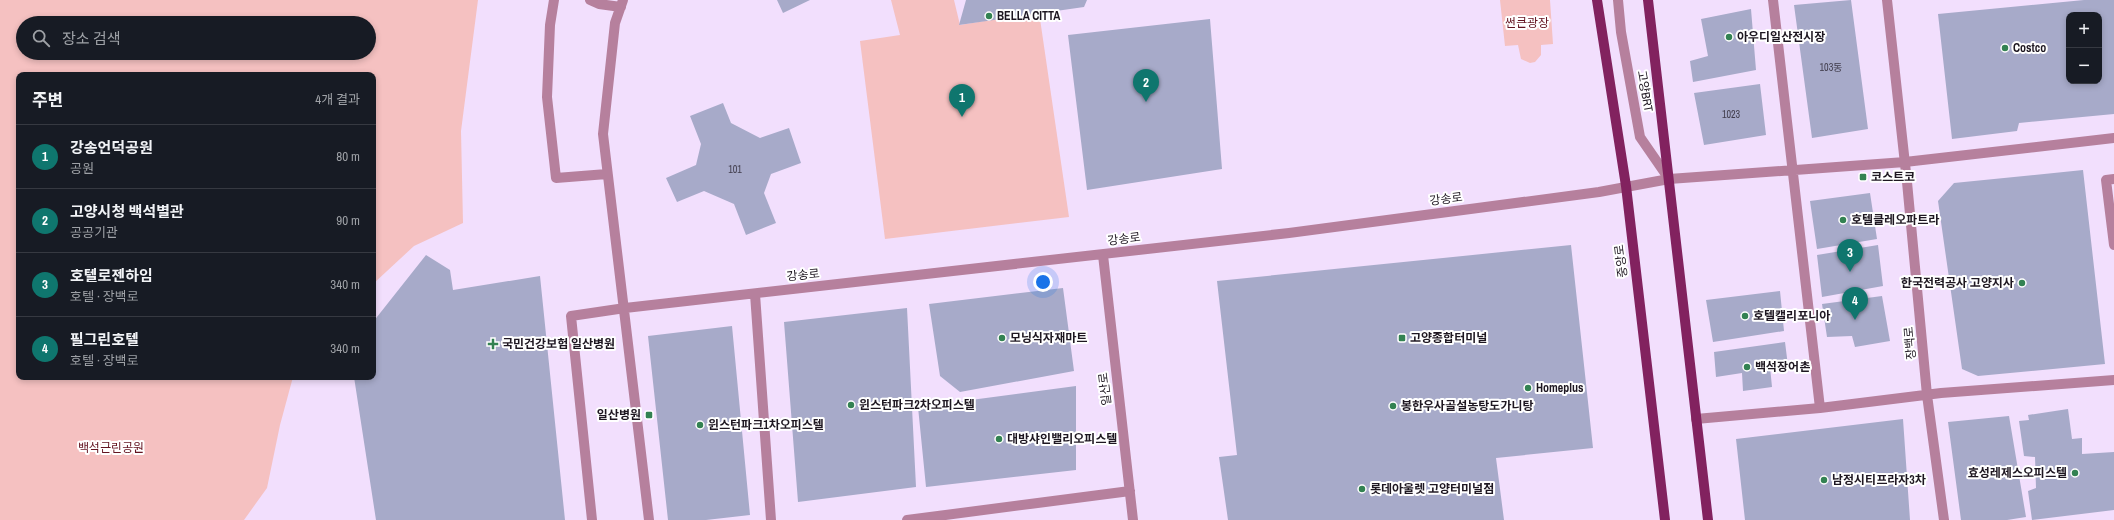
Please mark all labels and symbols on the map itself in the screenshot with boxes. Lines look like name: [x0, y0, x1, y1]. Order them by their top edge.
place label: BELLA CITTA: [997, 8, 1061, 24]
marker: BELLA CITTA: [984, 11, 994, 21]
park label: 썬큰광장: [1505, 15, 1549, 31]
place label: 아우디일산전시장: [1737, 29, 1825, 45]
marker: 아우디일산전시장: [1724, 32, 1734, 42]
place label: Costco: [2013, 40, 2046, 56]
marker: Costco: [2000, 43, 2010, 53]
house number: 103동: [1820, 61, 1842, 74]
pin: 2: [1133, 69, 1159, 102]
street label: 고양BRT: [1634, 69, 1656, 113]
pin: 1: [949, 84, 975, 117]
house number: 1023: [1722, 108, 1741, 121]
house number: 101: [728, 163, 742, 176]
place label: 코스트코: [1871, 169, 1915, 185]
marker: 코스트코: [1858, 172, 1868, 182]
street label: 강송로: [1429, 189, 1463, 209]
place label: 호텔클레오파트라: [1851, 212, 1939, 228]
marker: 호텔클레오파트라: [1838, 215, 1848, 225]
street label: 강송로: [1107, 229, 1141, 249]
pin: 3: [1837, 239, 1863, 272]
street label: 중앙로: [1611, 244, 1631, 278]
street label: 강송로: [786, 265, 820, 285]
your location: [1033, 272, 1053, 292]
place label: 한국전력공사 고양지사: [1901, 275, 2014, 291]
marker: 한국전력공사 고양지사: [2017, 278, 2027, 288]
pin: 4: [1842, 287, 1868, 320]
place label: 호텔캘리포니아: [1753, 308, 1830, 324]
marker: 호텔캘리포니아: [1740, 311, 1750, 321]
street label: 장백로: [1901, 326, 1919, 360]
place label: 모닝식자재마트: [1010, 330, 1087, 346]
place label: 고양종합터미널: [1410, 330, 1487, 346]
marker: 모닝식자재마트: [997, 333, 1007, 343]
marker: 고양종합터미널: [1397, 333, 1407, 343]
place label: 국민건강보험 일산병원: [502, 336, 615, 352]
marker: 국민건강보험 일산병원: [487, 338, 499, 350]
place label: 백석장어촌: [1755, 359, 1810, 375]
marker: 백석장어촌: [1742, 362, 1752, 372]
street label: 일산로: [1095, 372, 1115, 406]
place label: Homeplus: [1536, 380, 1584, 396]
marker: Homeplus: [1523, 383, 1533, 393]
place label: 윈스턴파크2차오피스텔: [859, 397, 975, 413]
place label: 봉한우사골설농탕도가니탕: [1401, 398, 1533, 414]
marker: 윈스턴파크2차오피스텔: [846, 400, 856, 410]
marker: 봉한우사골설농탕도가니탕: [1388, 401, 1398, 411]
place label: 일산병원: [597, 407, 641, 423]
marker: 일산병원: [644, 410, 654, 420]
place label: 윈스턴파크1차오피스텔: [708, 417, 824, 433]
marker: 윈스턴파크1차오피스텔: [695, 420, 705, 430]
place label: 대방샤인밸리오피스텔: [1007, 431, 1117, 447]
marker: 대방샤인밸리오피스텔: [994, 434, 1004, 444]
park label: 백석근린공원: [78, 440, 144, 456]
place label: 효성레제스오피스텔: [1968, 465, 2067, 481]
marker: 효성레제스오피스텔: [2070, 468, 2080, 478]
place label: 남정시티프라자3차: [1832, 472, 1926, 488]
marker: 남정시티프라자3차: [1819, 475, 1829, 485]
place label: 롯데아울렛 고양터미널점: [1370, 481, 1494, 497]
marker: 롯데아울렛 고양터미널점: [1357, 484, 1367, 494]

